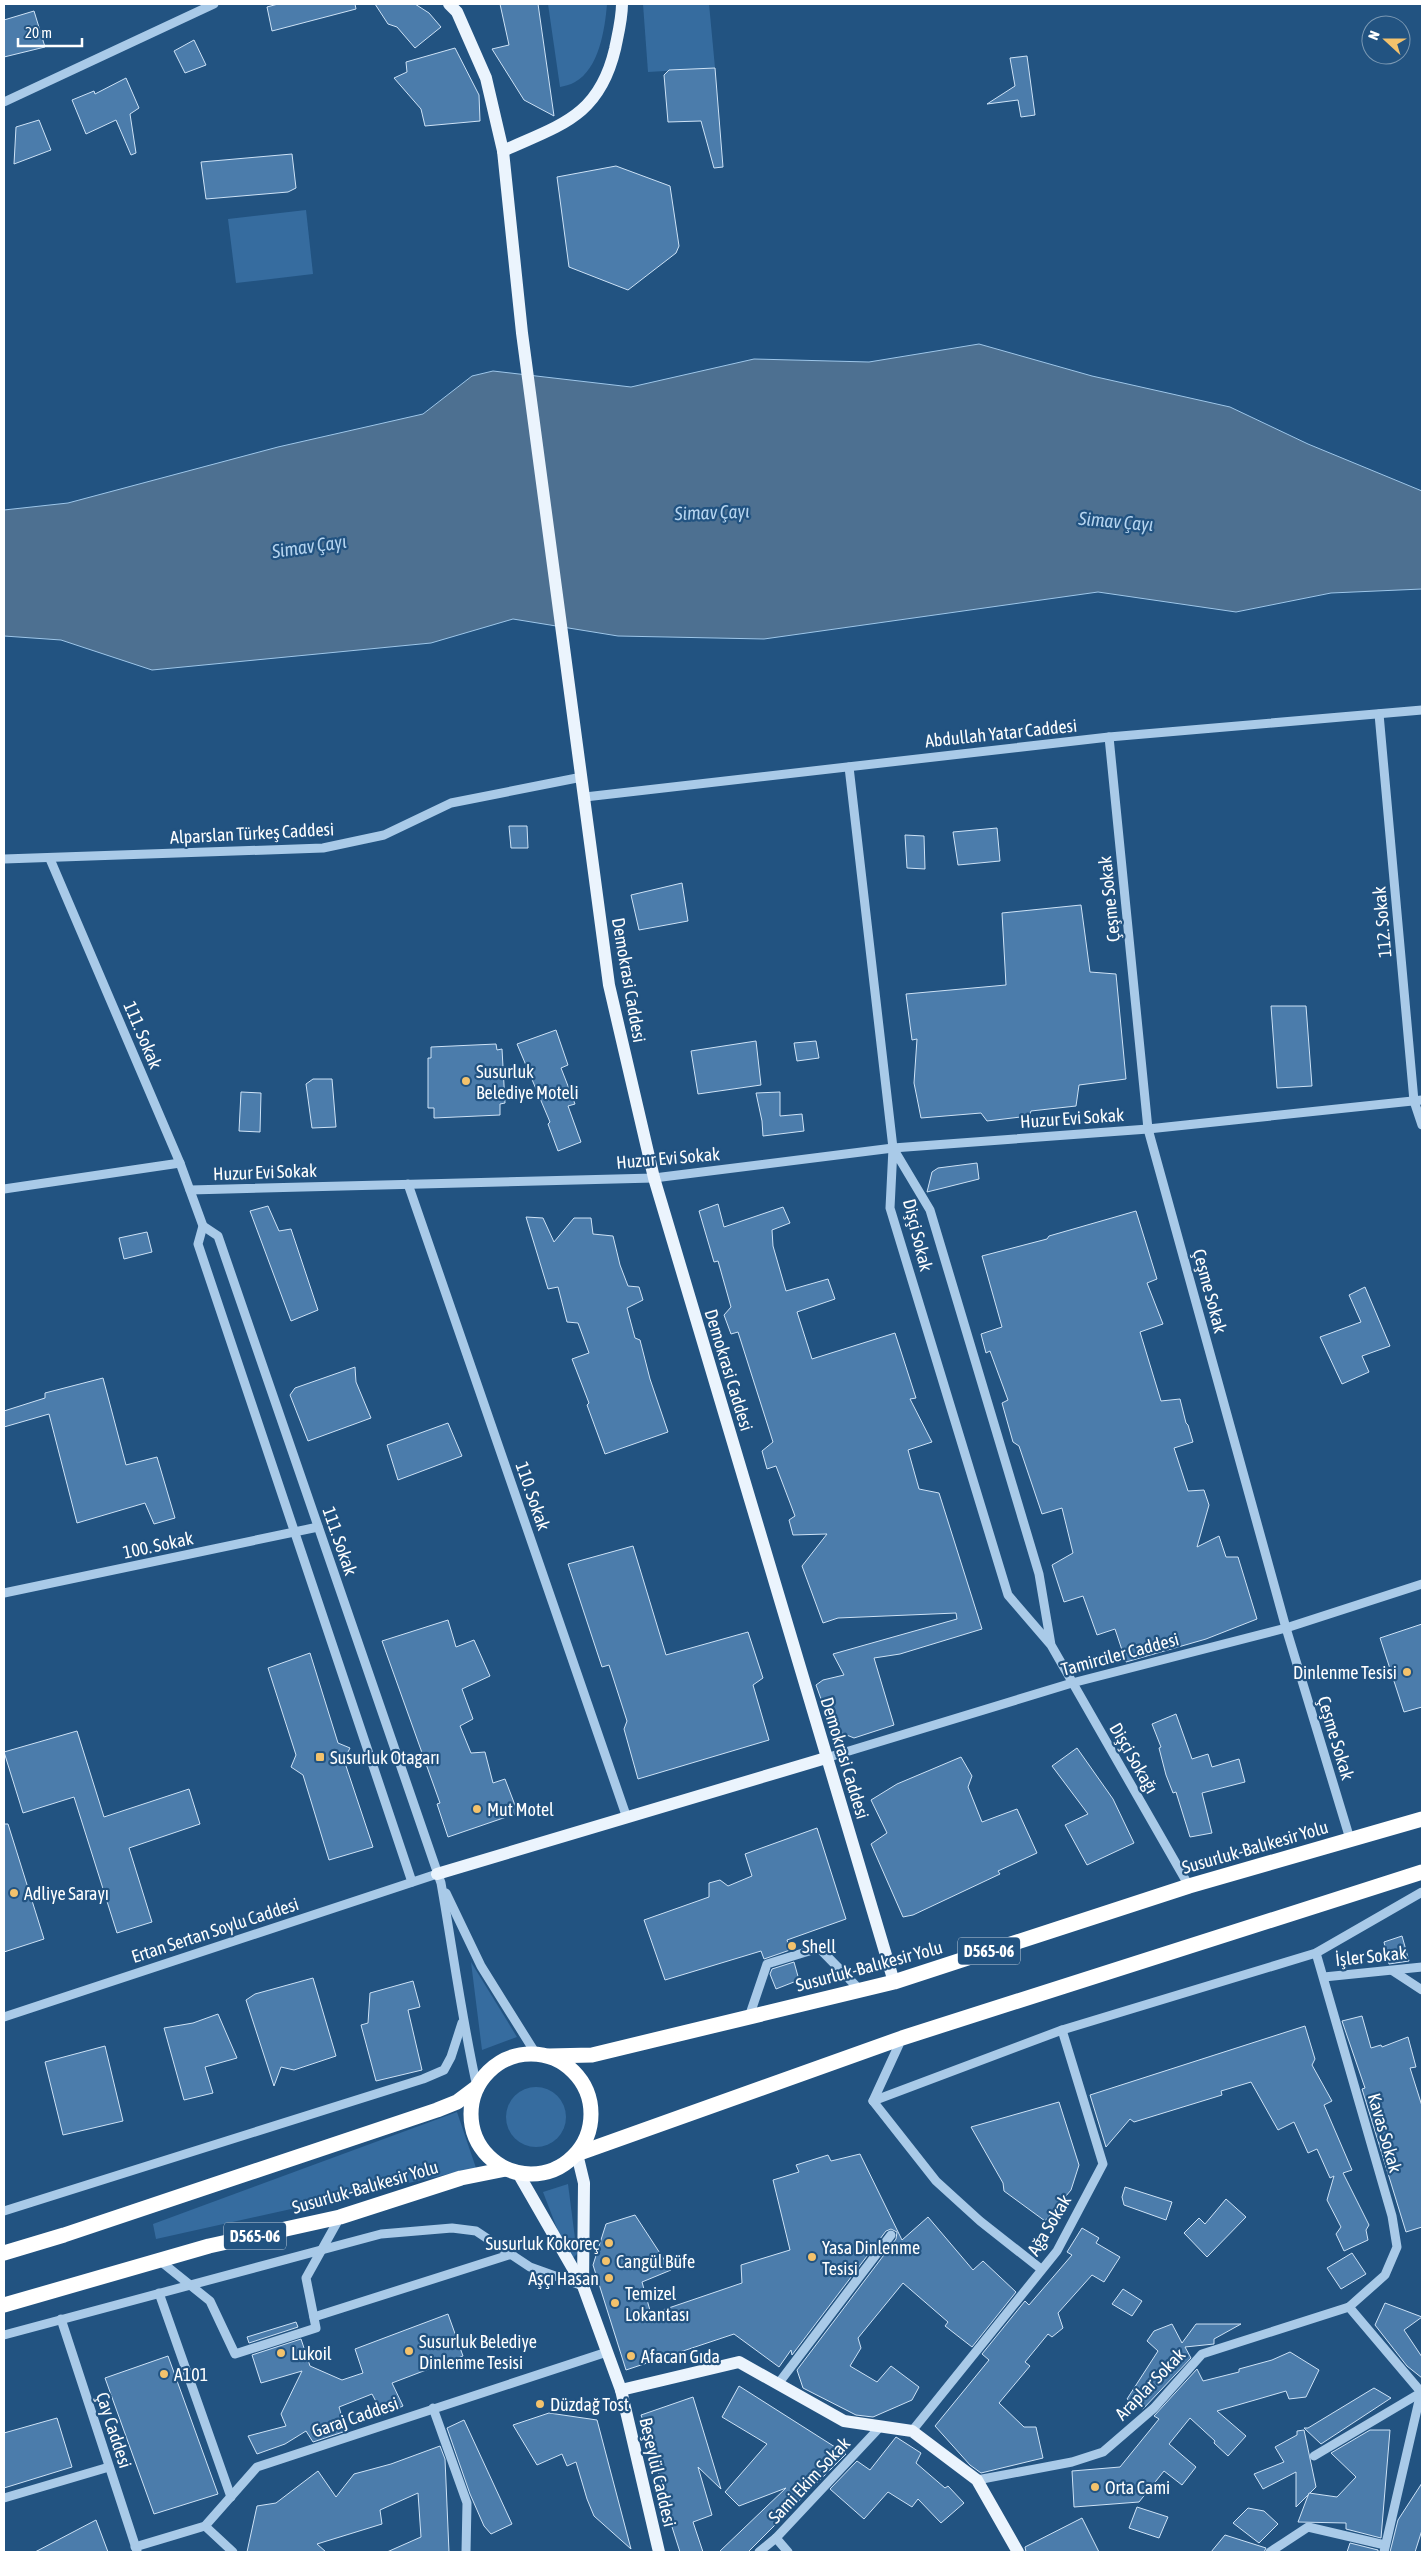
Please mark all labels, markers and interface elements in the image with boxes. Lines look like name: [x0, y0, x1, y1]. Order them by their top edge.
scale bar: [18, 15, 81, 47]
north arrow: [1361, 15, 1411, 65]
text: 20 m: [25, 24, 52, 41]
text: N: [1365, 29, 1383, 42]
water label: Simav Çayı: [673, 500, 750, 524]
water label: Simav Çayı: [1077, 507, 1154, 535]
water label: Simav Çayı: [269, 530, 348, 562]
street label: Abdullah Yatar Caddesi: [924, 715, 1078, 751]
street label: Alparslan Türkeş Caddesi: [169, 818, 335, 848]
street label: Çeşme Sokak: [1094, 855, 1124, 943]
street label: 112. Sokak: [1368, 886, 1396, 958]
street label: Demokrasi Caddesi: [608, 916, 650, 1044]
street label: 111. Sokak: [119, 998, 167, 1072]
place label: Susurluk Belediye Moteli: [476, 1061, 579, 1103]
marker: Susurluk Belediye Moteli: [460, 1075, 472, 1087]
street label: Huzur Evi Sokak: [1019, 1104, 1125, 1132]
street label: Huzur Evi Sokak: [615, 1143, 721, 1173]
street label: Huzur Evi Sokak: [213, 1160, 317, 1184]
street label: Dişçi Sokak: [899, 1197, 937, 1274]
street label: Çeşme Sokak: [1189, 1247, 1231, 1336]
street label: Demokrasi Caddesi: [701, 1307, 757, 1433]
street label: 110. Sokak: [511, 1459, 555, 1533]
street label: 111. Sokak: [318, 1504, 362, 1578]
street label: 100. Sokak: [121, 1527, 195, 1563]
street label: Tamirciler Caddesi: [1059, 1628, 1181, 1680]
place label: Dinlenme Tesisi: [1293, 1662, 1397, 1683]
marker: Dinlenme Tesisi: [1401, 1666, 1413, 1678]
street label: Çeşme Sokak: [1313, 1694, 1359, 1782]
street label: Demokrasi Caddesi: [817, 1695, 873, 1821]
street label: Dişçi Sokağı: [1105, 1719, 1163, 1797]
place label: Susurluk Otagarı: [330, 1747, 440, 1768]
marker: Susurluk Otagarı: [314, 1751, 326, 1763]
place label: Mut Motel: [487, 1799, 554, 1820]
marker: Mut Motel: [471, 1803, 483, 1815]
street label: Susurluk-Balıkesir Yolu: [1179, 1816, 1331, 1878]
place label: Adliye Sarayı: [24, 1883, 109, 1904]
marker: Adliye Sarayı: [8, 1887, 20, 1899]
street label: Ertan Sertan Soylu Caddesi: [129, 1893, 301, 1967]
street label: Susurluk-Balıkesir Yolu: [793, 1936, 945, 1996]
place label: Shell: [802, 1936, 836, 1957]
road number: D565-06: [958, 1938, 1020, 1964]
marker: Shell: [786, 1940, 798, 1952]
street label: İşler Sokak: [1334, 1942, 1408, 1970]
street label: Kavas Sokak: [1364, 2091, 1406, 2175]
street label: Susurluk-Balıkesir Yolu: [289, 2156, 441, 2218]
street label: Ağa Sokak: [1023, 2191, 1075, 2259]
road number: D565-06: [224, 2222, 286, 2250]
place label: Susurluk Kokoreç: [486, 2233, 599, 2254]
marker: Susurluk Kokoreç: [603, 2237, 615, 2249]
place label: Yasa Dinlenme Tesisi: [822, 2237, 920, 2279]
place label: Cangül Büfe: [616, 2251, 695, 2272]
marker: Yasa Dinlenme Tesisi: [806, 2251, 818, 2263]
marker: Cangül Büfe: [600, 2255, 612, 2267]
place label: Aşçı Hasan: [528, 2268, 599, 2289]
marker: Aşçı Hasan: [603, 2272, 615, 2284]
place label: Temizel Lokantası: [625, 2283, 690, 2325]
marker: Temizel Lokantası: [609, 2297, 621, 2309]
place label: Susurluk Belediye Dinlenme Tesisi: [419, 2331, 537, 2373]
place label: Lukoil: [291, 2343, 332, 2364]
street label: Araplar Sokak: [1111, 2344, 1189, 2424]
marker: Susurluk Belediye Dinlenme Tesisi: [403, 2345, 415, 2357]
place label: Afacan Gıda: [641, 2346, 720, 2367]
marker: Lukoil: [275, 2347, 287, 2359]
marker: Afacan Gıda: [625, 2350, 637, 2362]
place label: A101: [174, 2364, 208, 2385]
marker: A101: [158, 2368, 170, 2380]
street label: Çay Caddesi: [92, 2389, 136, 2471]
street label: Garaj Caddesi: [309, 2392, 401, 2442]
place label: Düzdağ Tost: [550, 2394, 629, 2415]
marker: Düzdağ Tost: [534, 2398, 546, 2410]
street label: Beşeylül Caddesi: [635, 2415, 681, 2529]
street label: Sami Ekim Sokak: [764, 2432, 854, 2528]
place label: Orta Cami: [1105, 2477, 1170, 2498]
marker: Orta Cami: [1089, 2481, 1101, 2493]

